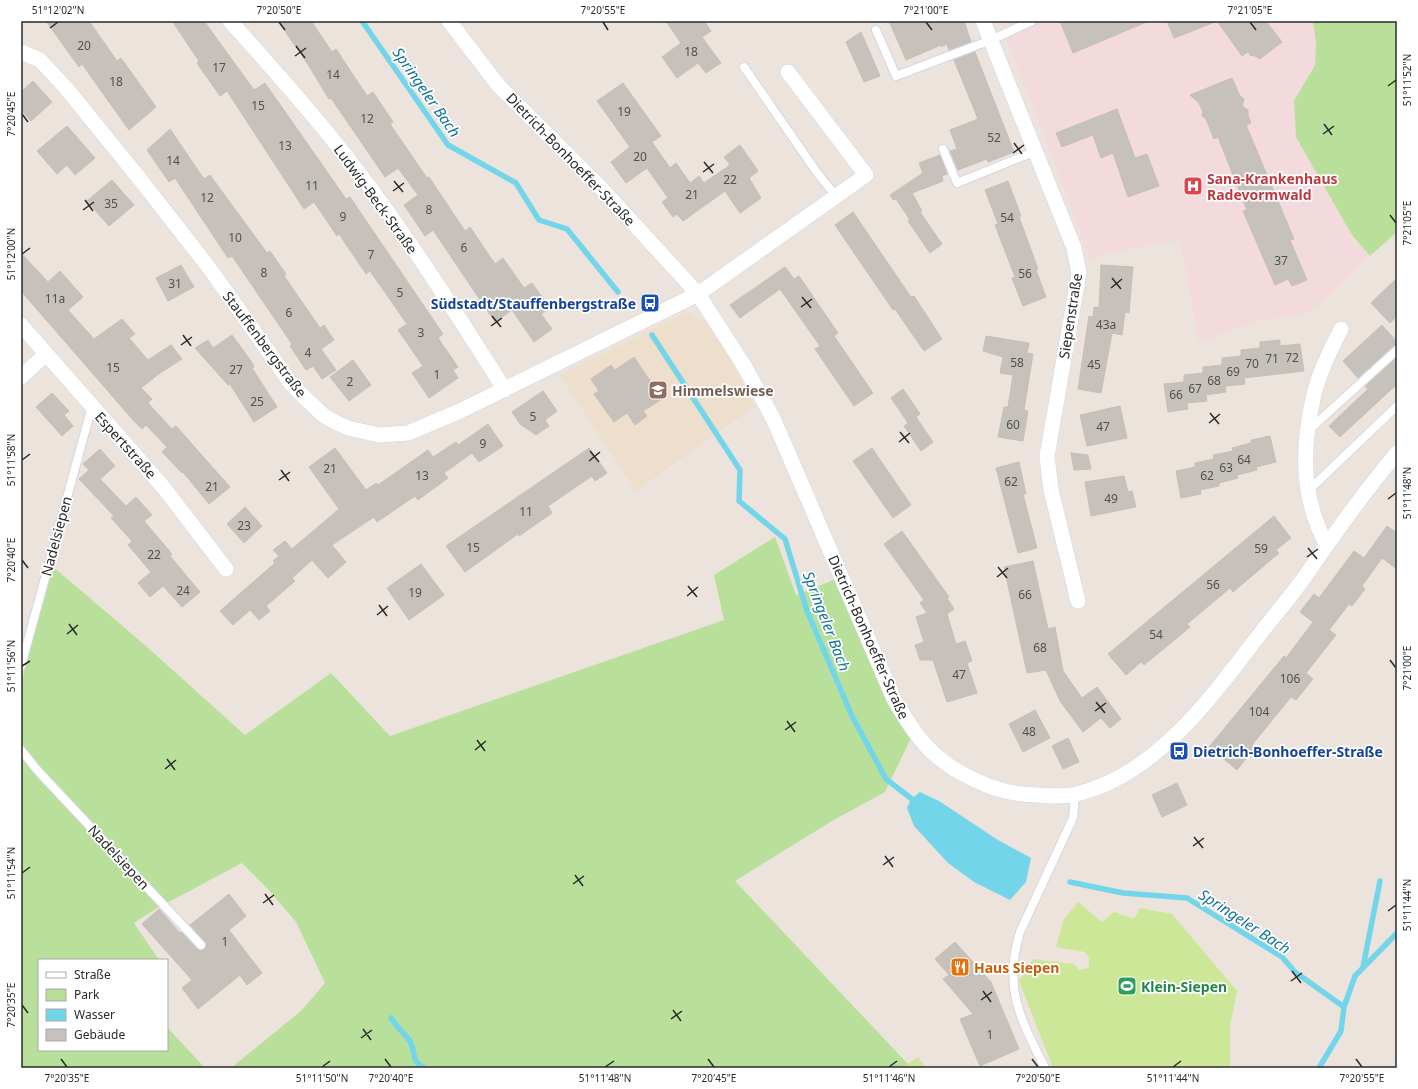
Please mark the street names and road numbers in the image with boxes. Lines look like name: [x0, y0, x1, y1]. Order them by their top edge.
street label: Dietrich-Bonhoeffer-Straße: [502, 88, 640, 230]
street label: Ludwig-Beck-Straße: [330, 140, 422, 258]
street label: Siepenstraße: [1054, 272, 1086, 360]
street label: Stauffenbergstraße: [219, 287, 311, 401]
street label: Espertstraße: [91, 408, 161, 483]
street label: Nadelsiepen: [36, 494, 76, 578]
street label: Dietrich-Bonhoeffer-Straße: [824, 552, 914, 722]
street label: Nadelsiepen: [84, 821, 154, 893]

